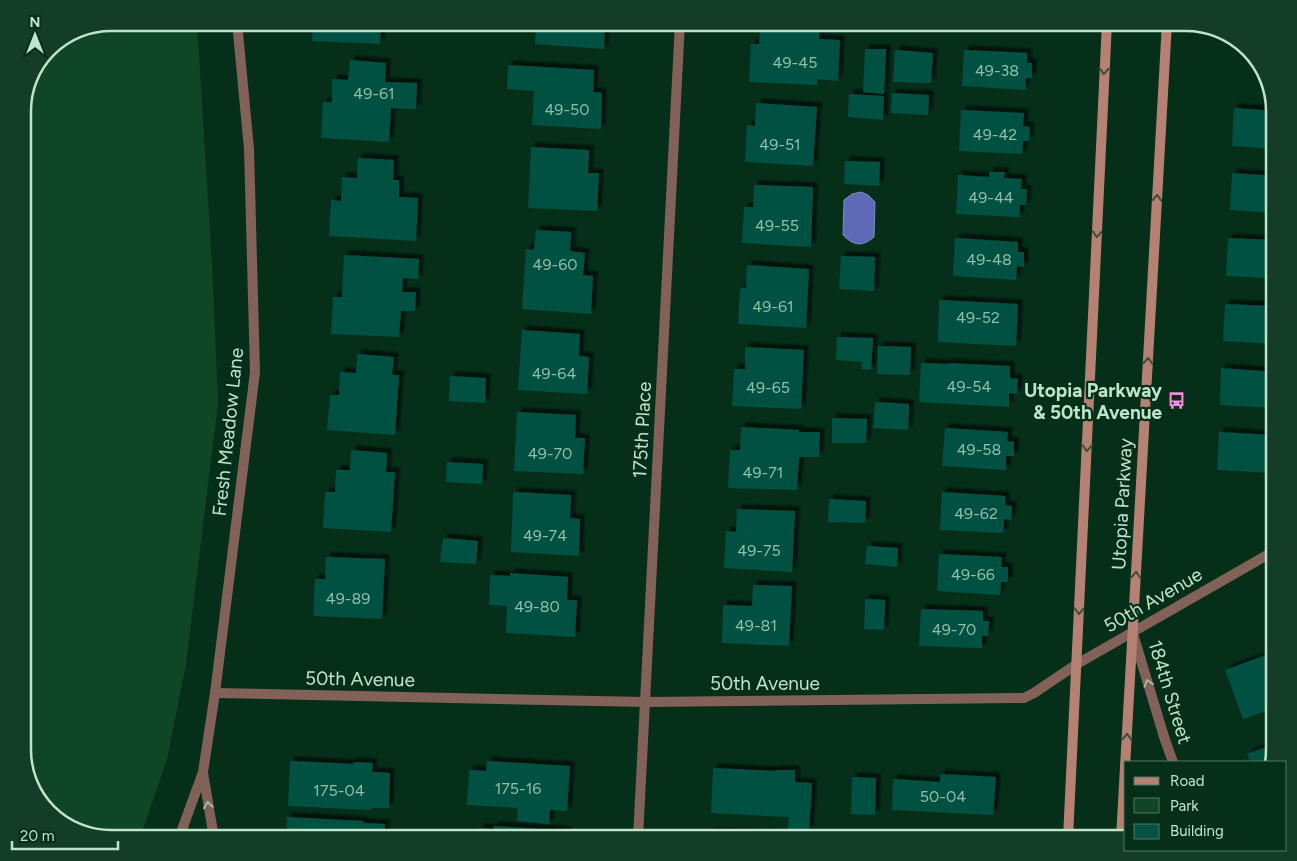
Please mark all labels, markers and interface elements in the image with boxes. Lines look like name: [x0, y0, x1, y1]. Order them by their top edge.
north arrow: [10, 10, 60, 60]
text: N: [30, 14, 40, 31]
house number: 49-45: [773, 53, 817, 72]
house number: 49-38: [975, 61, 1019, 80]
one-way arrow: [1099, 67, 1110, 75]
house number: 49-61: [353, 84, 395, 103]
house number: 49-50: [544, 100, 590, 119]
house number: 49-42: [973, 125, 1017, 144]
house number: 49-51: [759, 135, 801, 154]
house number: 49-44: [968, 188, 1014, 207]
one-way arrow: [1151, 194, 1162, 202]
house number: 49-55: [755, 216, 799, 235]
one-way arrow: [1091, 230, 1102, 238]
house number: 49-48: [966, 250, 1012, 269]
house number: 49-60: [533, 255, 577, 274]
house number: 49-61: [752, 297, 794, 316]
house number: 49-52: [956, 308, 1000, 327]
street label: Fresh Meadow Lane: [208, 347, 248, 517]
one-way arrow: [1142, 356, 1153, 364]
house number: 49-64: [532, 364, 576, 383]
house number: 49-54: [947, 377, 991, 396]
house number: 49-65: [746, 378, 790, 397]
place label: Utopia Parkway & 50th Avenue: [1024, 379, 1162, 424]
street label: 175th Place: [628, 381, 656, 479]
bus stop icon: Utopia Parkway & 50th Avenue: [1166, 391, 1186, 411]
street label: Utopia Parkway: [1107, 438, 1137, 570]
house number: 49-58: [957, 440, 1001, 459]
house number: 49-70: [528, 444, 572, 463]
one-way arrow: [1082, 445, 1092, 453]
house number: 49-71: [743, 463, 783, 482]
house number: 49-62: [954, 504, 998, 523]
house number: 49-74: [523, 526, 567, 545]
house number: 49-75: [737, 541, 781, 560]
street label: 50th Avenue: [1100, 563, 1206, 637]
house number: 49-66: [951, 565, 995, 584]
one-way arrow: [1131, 571, 1141, 578]
house number: 49-89: [326, 589, 370, 608]
house number: 49-80: [514, 597, 560, 616]
one-way arrow: [1074, 607, 1085, 615]
house number: 49-81: [735, 616, 777, 635]
house number: 49-70: [932, 620, 976, 639]
street label: 184th Street: [1143, 637, 1197, 747]
street label: 50th Avenue: [305, 667, 415, 691]
street label: 50th Avenue: [710, 672, 820, 695]
one-way arrow: [1143, 679, 1153, 687]
one-way arrow: [1121, 733, 1132, 741]
legend: [1124, 761, 1287, 851]
text: Road: [1170, 772, 1205, 790]
house number: 175-16: [495, 779, 541, 798]
house number: 175-04: [313, 781, 365, 800]
house number: 50-04: [920, 787, 966, 806]
text: Park: [1170, 797, 1199, 815]
one-way arrow: [204, 801, 214, 810]
scale bar: [12, 818, 119, 850]
text: Building: [1170, 822, 1224, 840]
text: 20 m: [20, 827, 54, 845]

